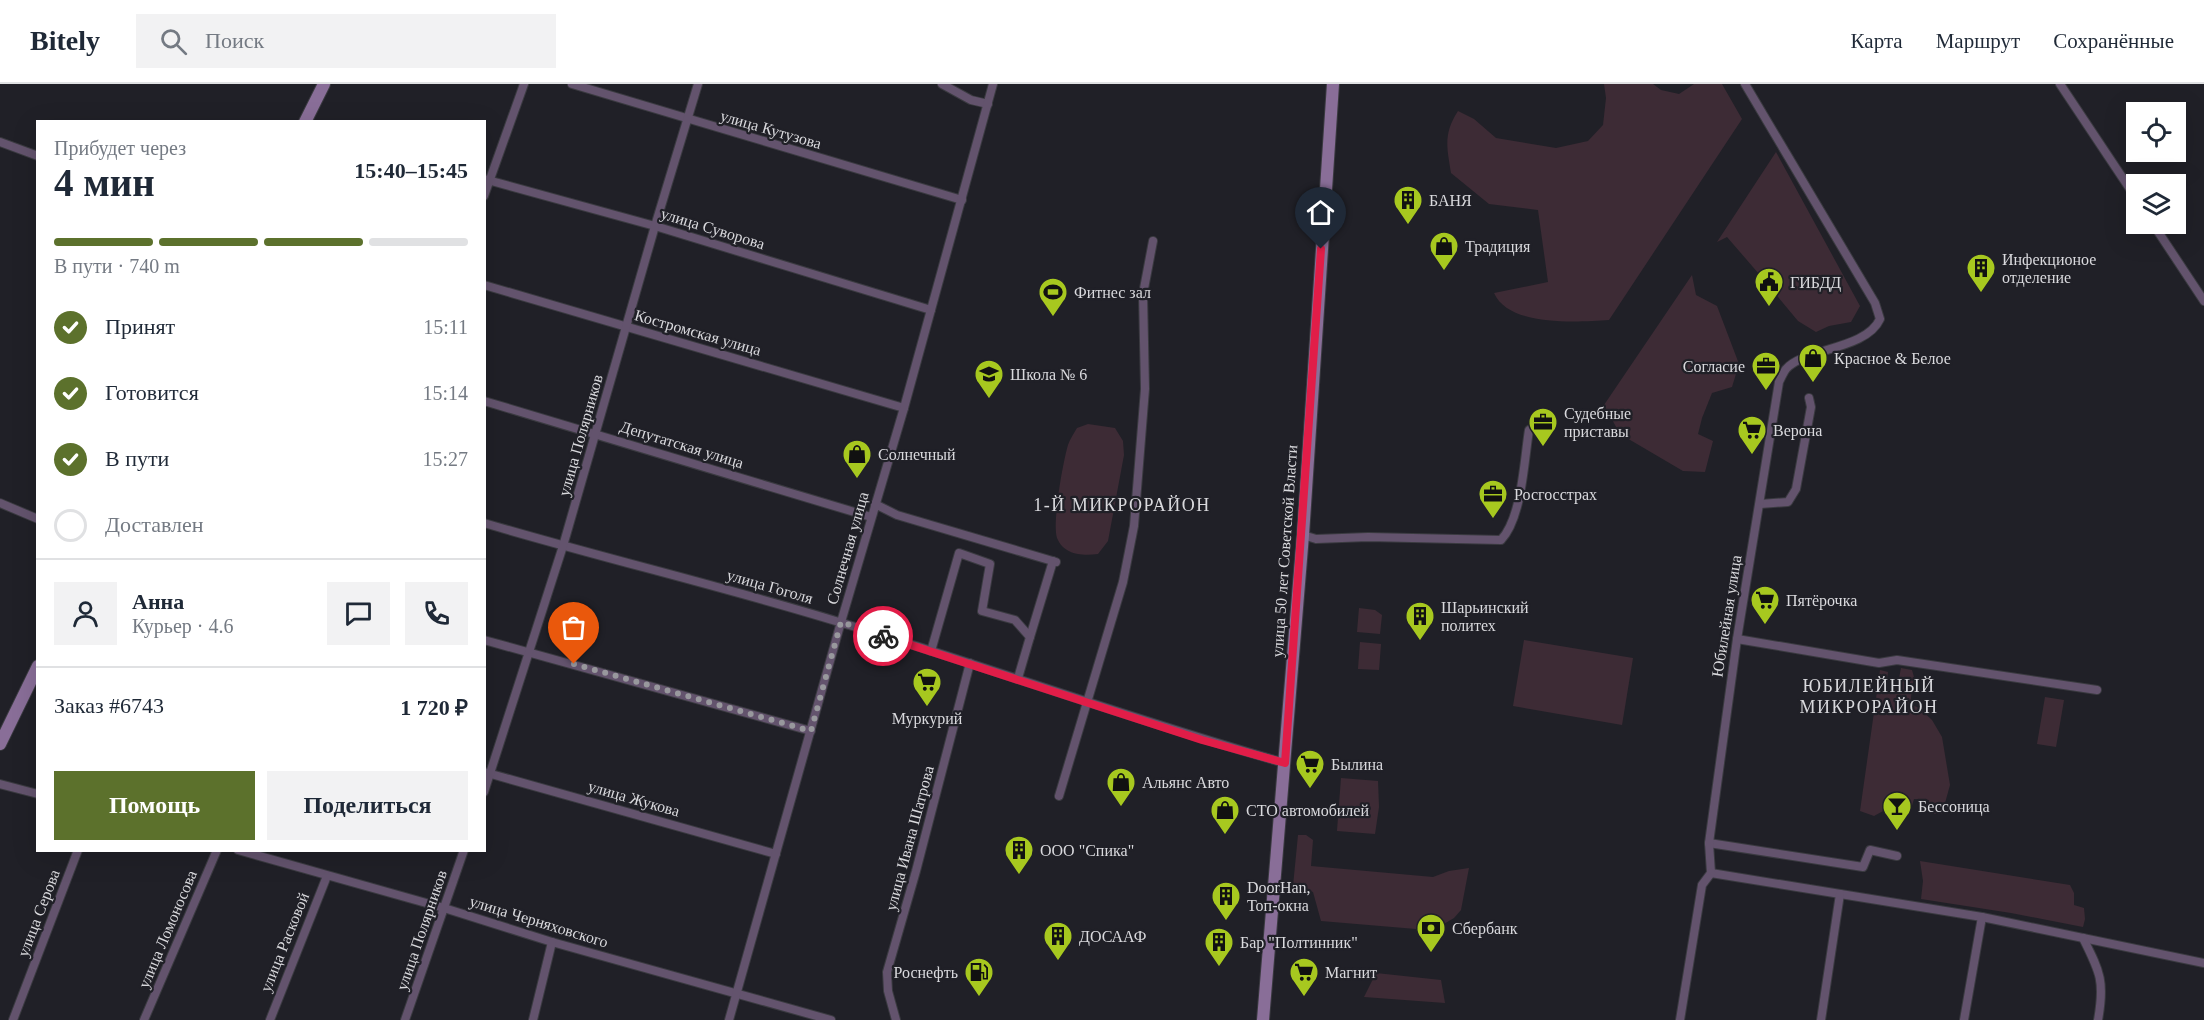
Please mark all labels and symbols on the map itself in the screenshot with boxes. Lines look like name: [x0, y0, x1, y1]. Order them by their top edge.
street label: улица Кутузова: [718, 107, 823, 153]
building icon: БАНЯ: [1392, 184, 1424, 226]
pin: [1295, 187, 1346, 249]
place label: БАНЯ: [1429, 192, 1472, 209]
street label: улица Суворова: [659, 205, 767, 253]
shop icon: Традиция: [1428, 230, 1460, 272]
place label: Традиция: [1465, 238, 1531, 256]
place label: Инфекционое отделение: [2002, 251, 2096, 287]
building icon: Инфекционое отделение: [1965, 252, 1997, 294]
public building icon: ГИБДД: [1753, 266, 1785, 308]
place label: ГИБДД: [1790, 274, 1841, 292]
sports icon: Фитнес зал: [1037, 276, 1069, 318]
place label: Фитнес зал: [1074, 284, 1151, 301]
street label: Костромская улица: [632, 306, 763, 360]
shop icon: Красное & Белое: [1797, 342, 1829, 384]
office icon: Согласие: [1750, 350, 1782, 392]
place label: Красное & Белое: [1834, 350, 1951, 368]
school or university icon: Школа № 6: [973, 358, 1005, 400]
place label: Согласие: [1683, 358, 1745, 375]
place label: Школа № 6: [1010, 366, 1087, 383]
street label: улица Полярников: [555, 372, 607, 498]
place label: Судебные приставы: [1564, 405, 1631, 441]
office icon: Судебные приставы: [1527, 406, 1559, 448]
supermarket icon: Верона: [1736, 414, 1768, 456]
street label: Депутатская улица: [618, 418, 746, 472]
place label: Верона: [1773, 422, 1822, 440]
shop icon: Солнечный: [841, 438, 873, 480]
street label: улица 50 лет Советской Власти: [1269, 444, 1301, 658]
place label: Солнечный: [878, 446, 956, 463]
office icon: Росгосстрах: [1477, 478, 1509, 520]
place label: Росгосстрах: [1514, 486, 1597, 504]
street label: Солнечная улица: [823, 490, 873, 607]
district label: 1-Й МИКРОРАЙОН: [1033, 495, 1211, 515]
street label: Юбилейная улица: [1708, 554, 1746, 678]
street label: улица Гоголя: [725, 566, 815, 608]
supermarket icon: Пятёрочка: [1749, 584, 1781, 626]
place label: Пятёрочка: [1786, 592, 1857, 610]
place label: Шарьинский политех: [1441, 599, 1529, 634]
building icon: Шарьинский политех: [1404, 600, 1436, 642]
pin: [548, 602, 599, 664]
courier: [853, 606, 913, 666]
supermarket icon: Муркурий: [911, 666, 943, 708]
district label: ЮБИЛЕЙНЫЙ МИКРОРАЙОН: [1800, 676, 1938, 717]
place label: Муркурий: [892, 710, 963, 728]
supermarket icon: Былина: [1294, 748, 1326, 790]
place label: Былина: [1331, 756, 1383, 773]
street label: улица Ивана Шатрова: [882, 764, 938, 913]
shop icon: Альянс Авто: [1105, 766, 1137, 808]
place label: Альянс Авто: [1142, 774, 1229, 791]
street label: улица Жукова: [586, 777, 682, 821]
bar icon: Бессоница: [1881, 790, 1913, 832]
shop icon: СТО автомобилей: [1209, 794, 1241, 836]
place label: Бессоница: [1918, 798, 1990, 816]
place label: СТО автомобилей: [1246, 802, 1369, 819]
building icon: ООО "Спика": [1003, 834, 1035, 876]
place label: ООО "Спика": [1040, 842, 1134, 859]
street label: улица Серова: [14, 867, 64, 959]
street label: улица Полярников: [393, 867, 451, 993]
street label: улица Ломоносова: [135, 868, 201, 991]
place label: DoorHan, Топ-окна: [1247, 879, 1311, 914]
building icon: DoorHan, Топ-окна: [1210, 880, 1242, 922]
street label: улица Расковой: [257, 890, 313, 995]
street label: улица Черняховского: [467, 892, 610, 952]
bank icon: Сбербанк: [1415, 912, 1447, 954]
building icon: ДОСААФ: [1042, 920, 1074, 962]
place label: Сбербанк: [1452, 920, 1518, 938]
building icon: Бар "Полтинник": [1203, 926, 1235, 968]
place label: ДОСААФ: [1079, 928, 1146, 946]
place label: Бар "Полтинник": [1240, 934, 1358, 952]
fuel station icon: Роснефть: [963, 956, 995, 998]
supermarket icon: Магнит: [1288, 956, 1320, 998]
place label: Роснефть: [893, 964, 958, 982]
place label: Магнит: [1325, 964, 1377, 981]

